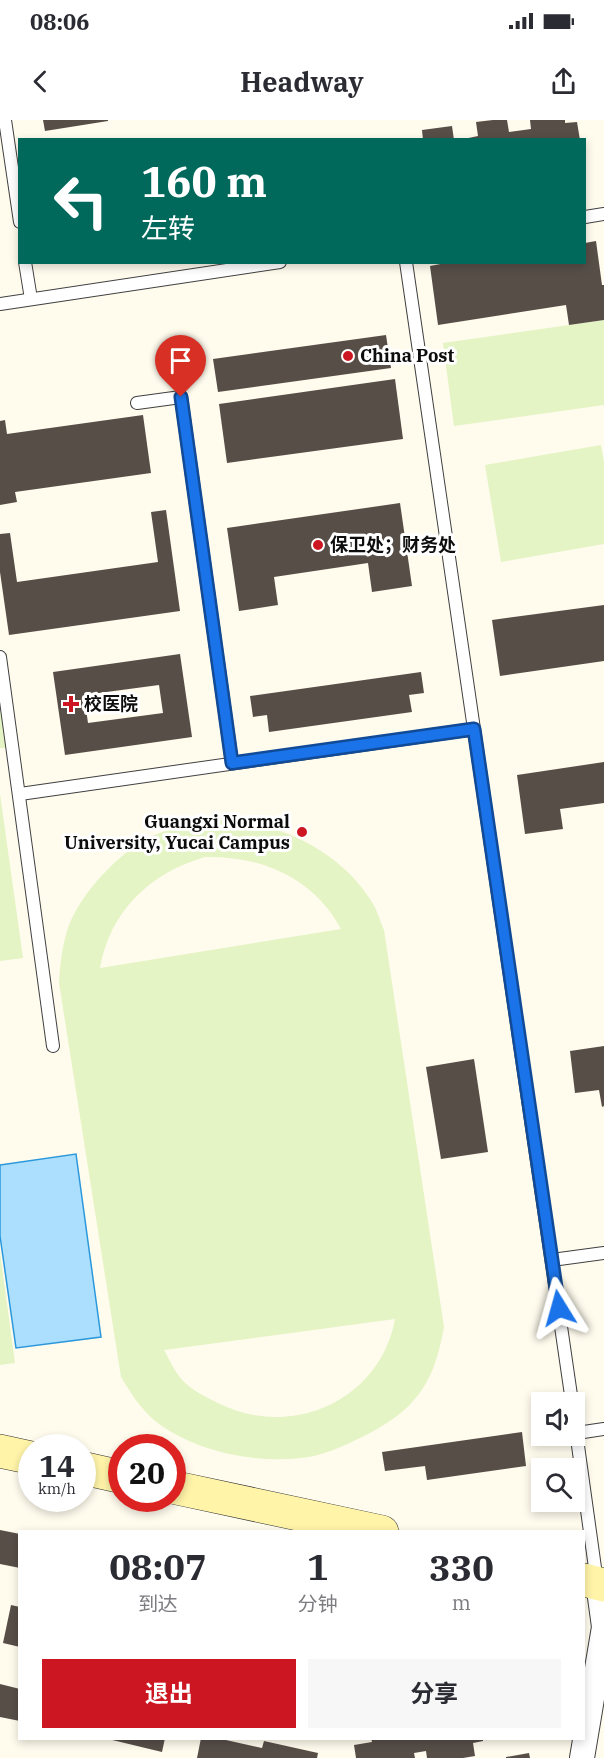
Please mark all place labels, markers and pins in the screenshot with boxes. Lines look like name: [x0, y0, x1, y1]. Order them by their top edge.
pin: [155, 335, 206, 397]
place label: China Post: [360, 344, 454, 367]
marker: China Post: [341, 349, 355, 363]
place label: 保卫处；财务处: [330, 533, 456, 556]
marker: 保卫处；财务处: [311, 538, 325, 552]
place label: 校医院: [84, 692, 138, 715]
marker: 校医院: [62, 695, 80, 713]
place label: Guangxi Normal University, Yucai Campus: [64, 810, 290, 854]
marker: Guangxi Normal University, Yucai Campus: [295, 825, 309, 839]

